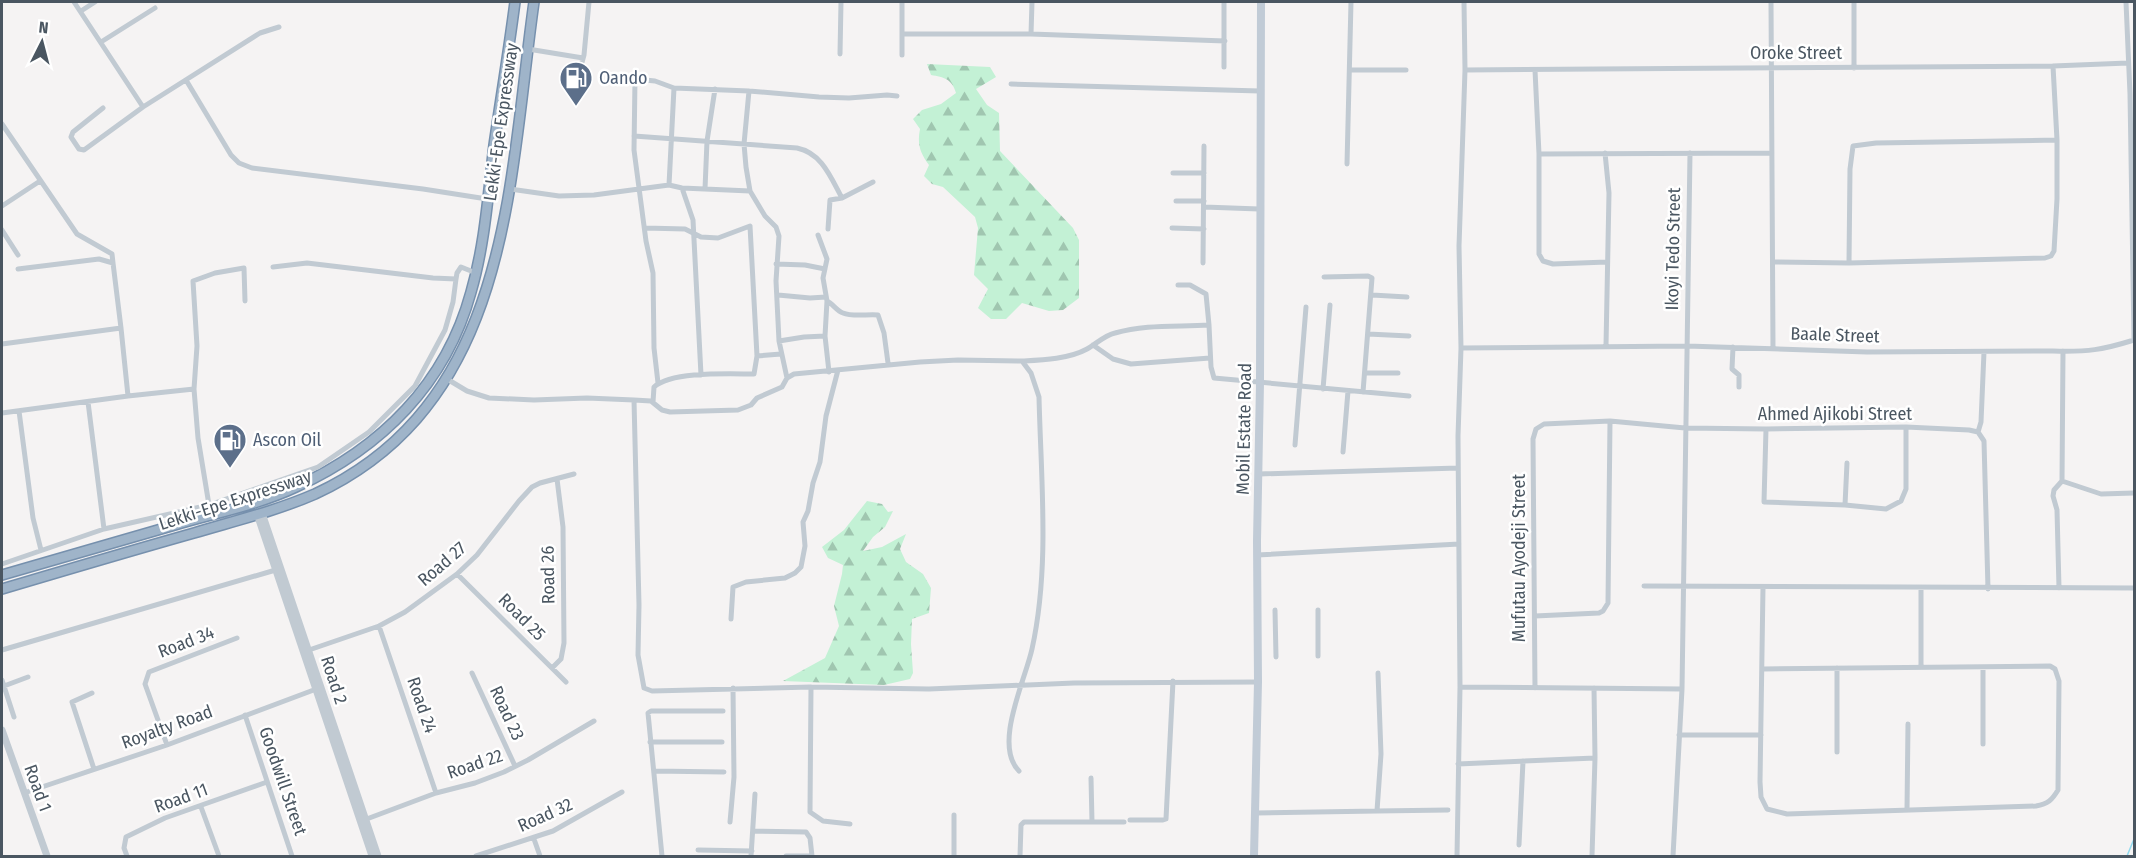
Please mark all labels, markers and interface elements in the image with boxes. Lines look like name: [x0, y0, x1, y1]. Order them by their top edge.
north arrow: [12, 12, 72, 72]
text: N: [38, 18, 49, 38]
street label: Lekki-Epe Expressway: [479, 42, 523, 202]
street label: Oroke Street: [1750, 42, 1842, 64]
fuel station icon: Oando: [558, 60, 594, 107]
place label: Oando: [599, 67, 648, 89]
street label: Ikoyi Tedo Street: [1661, 187, 1685, 311]
street label: Baale Street: [1790, 322, 1880, 348]
street label: Mobil Estate Road: [1232, 363, 1256, 495]
street label: Ahmed Ajikobi Street: [1758, 403, 1912, 425]
fuel station icon: Ascon Oil: [212, 422, 248, 469]
place label: Ascon Oil: [253, 429, 322, 451]
street label: Lekki-Epe Expressway: [156, 465, 314, 535]
street label: Mufutau Ayodeji Street: [1508, 474, 1530, 642]
street label: Road 27: [413, 537, 471, 591]
street label: Road 26: [536, 546, 560, 604]
street label: Road 25: [494, 589, 550, 645]
street label: Road 34: [155, 621, 217, 663]
street label: Road 2: [316, 653, 352, 707]
street label: Road 24: [402, 674, 442, 736]
street label: Road 23: [485, 682, 529, 744]
street label: Royalty Road: [118, 700, 216, 754]
street label: Goodwill Street: [254, 724, 312, 838]
street label: Road 22: [444, 744, 506, 784]
street label: Road 1: [19, 761, 57, 815]
street label: Road 11: [151, 778, 211, 818]
street label: Road 32: [514, 793, 576, 837]

